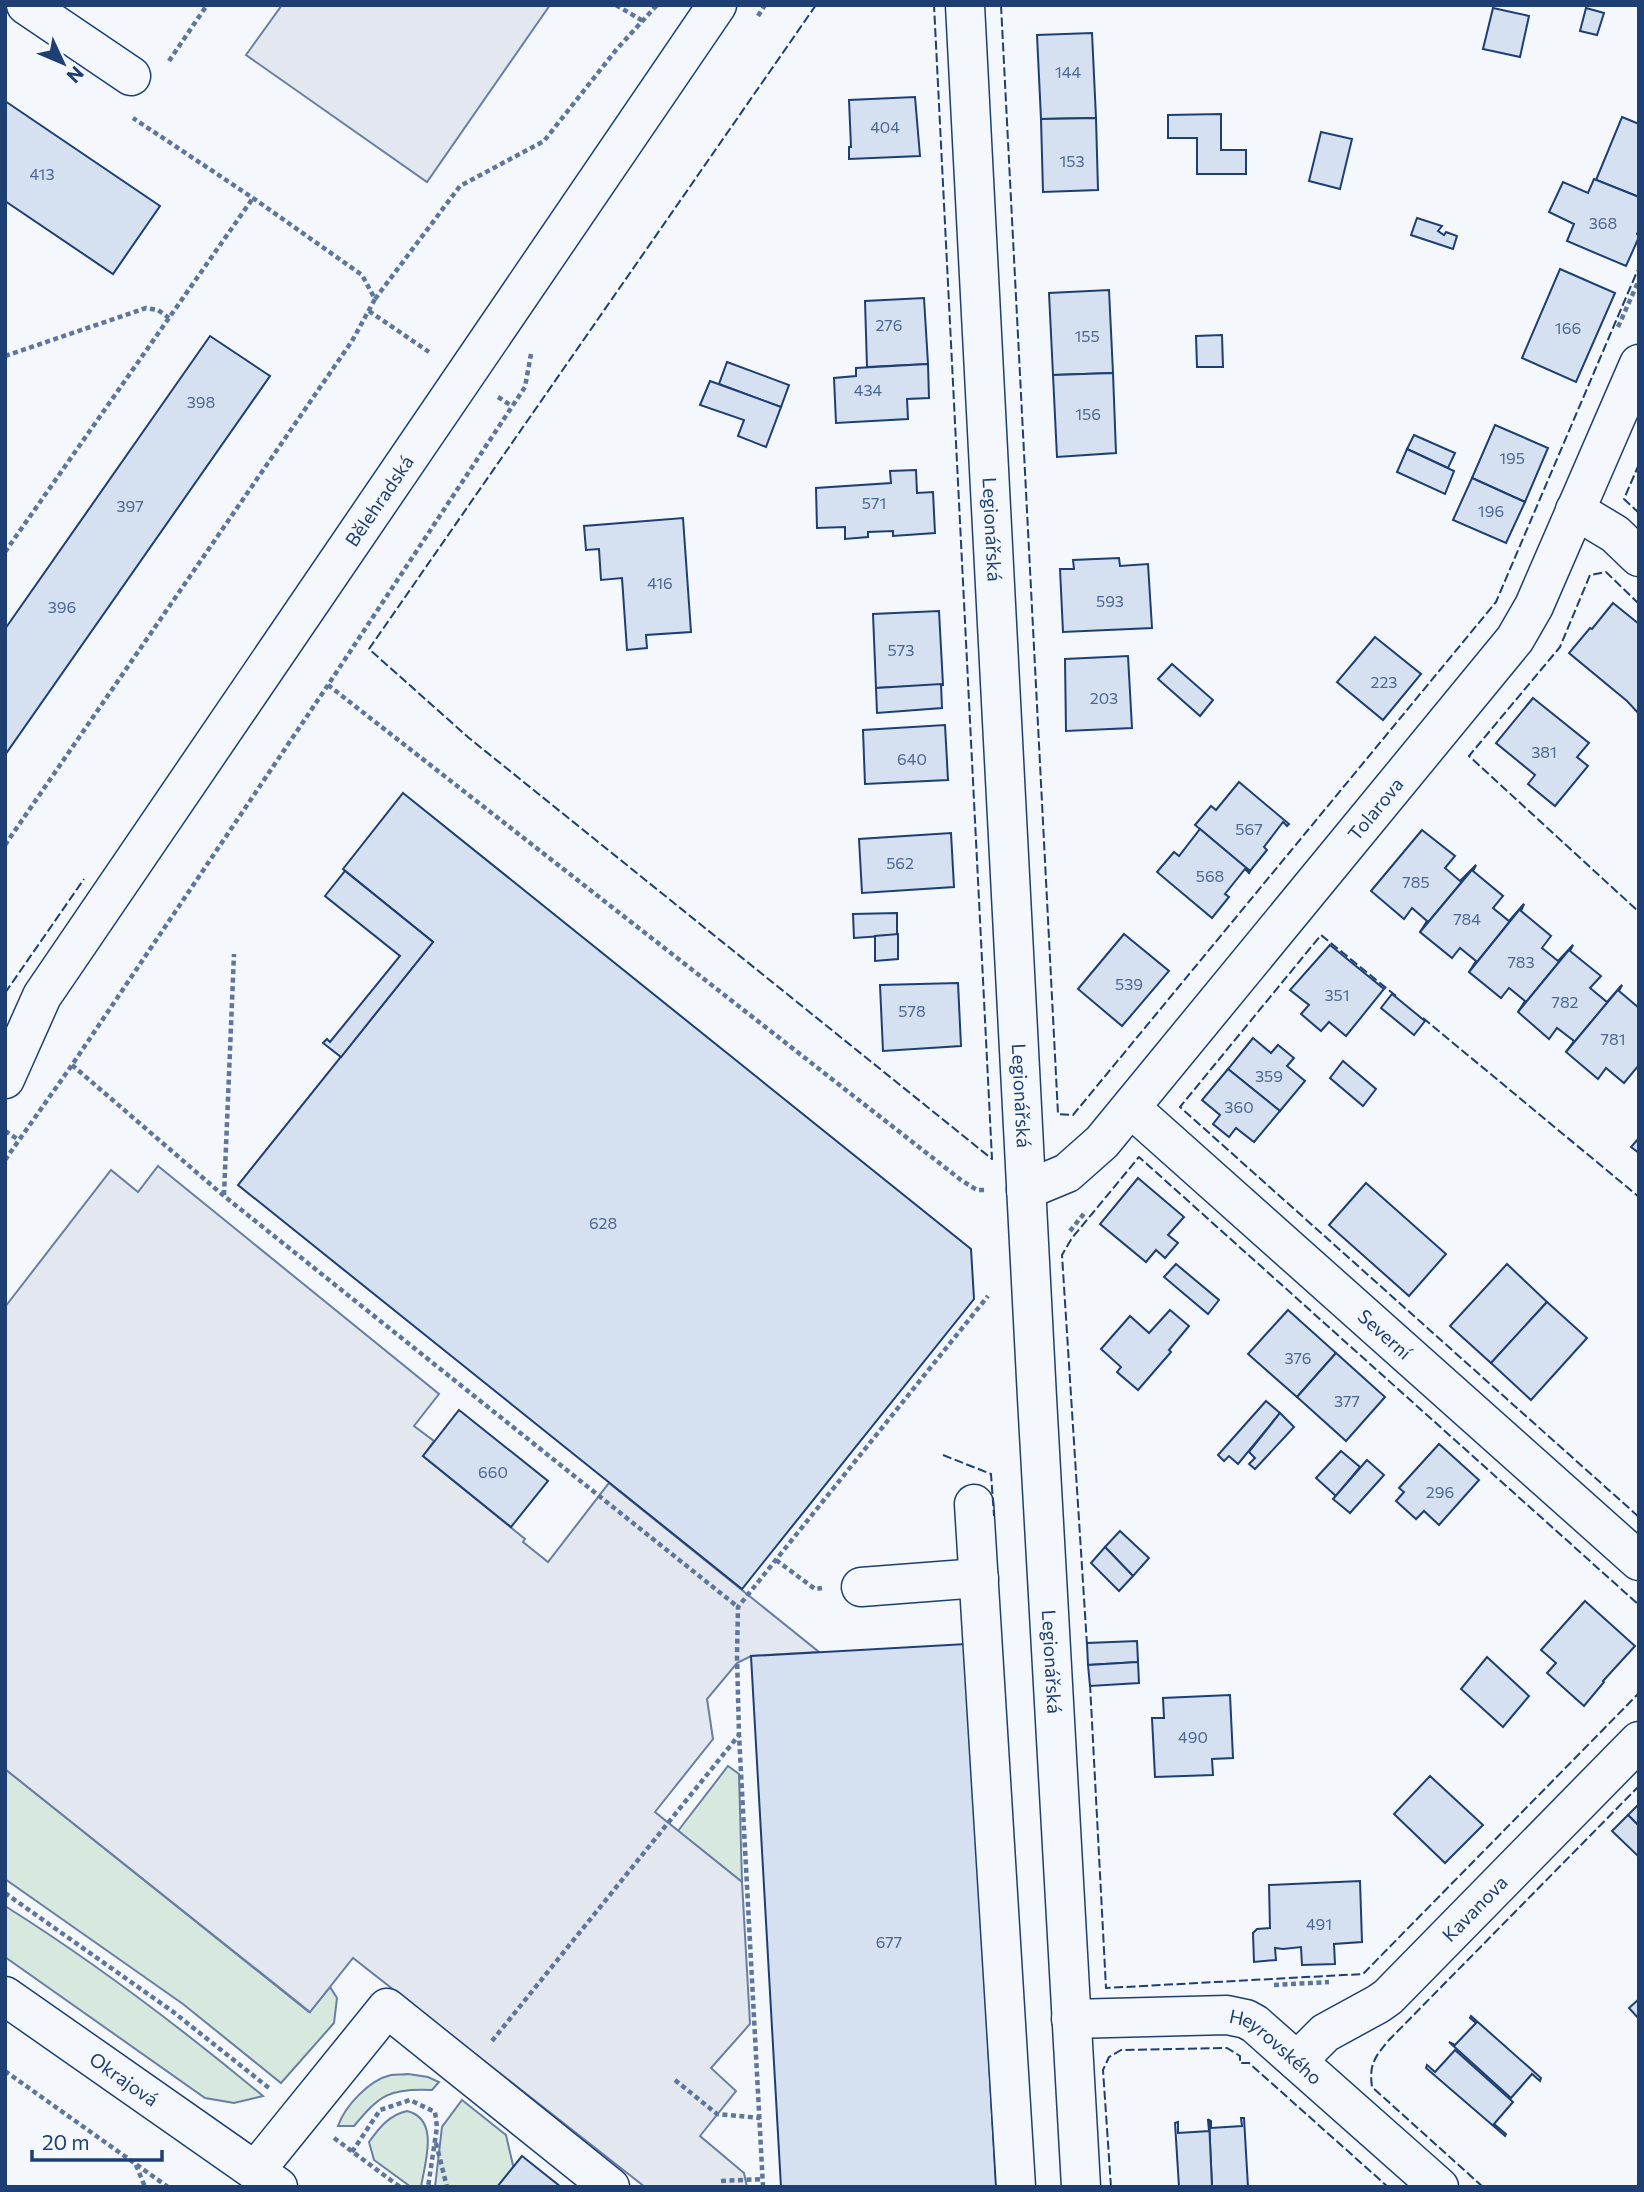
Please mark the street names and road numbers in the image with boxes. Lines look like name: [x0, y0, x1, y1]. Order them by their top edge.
street label: Bělehradská: [340, 451, 418, 550]
street label: Legionářská: [978, 477, 1007, 582]
street label: Tolarova: [1342, 773, 1408, 845]
street label: Legionářská: [1008, 1043, 1036, 1148]
street label: Severní: [1354, 1304, 1417, 1364]
street label: Legionářská: [1038, 1609, 1067, 1714]
street label: Kavanova: [1437, 1870, 1512, 1946]
street label: Heyrovského: [1227, 2004, 1327, 2089]
street label: Okrajová: [85, 2047, 163, 2111]

